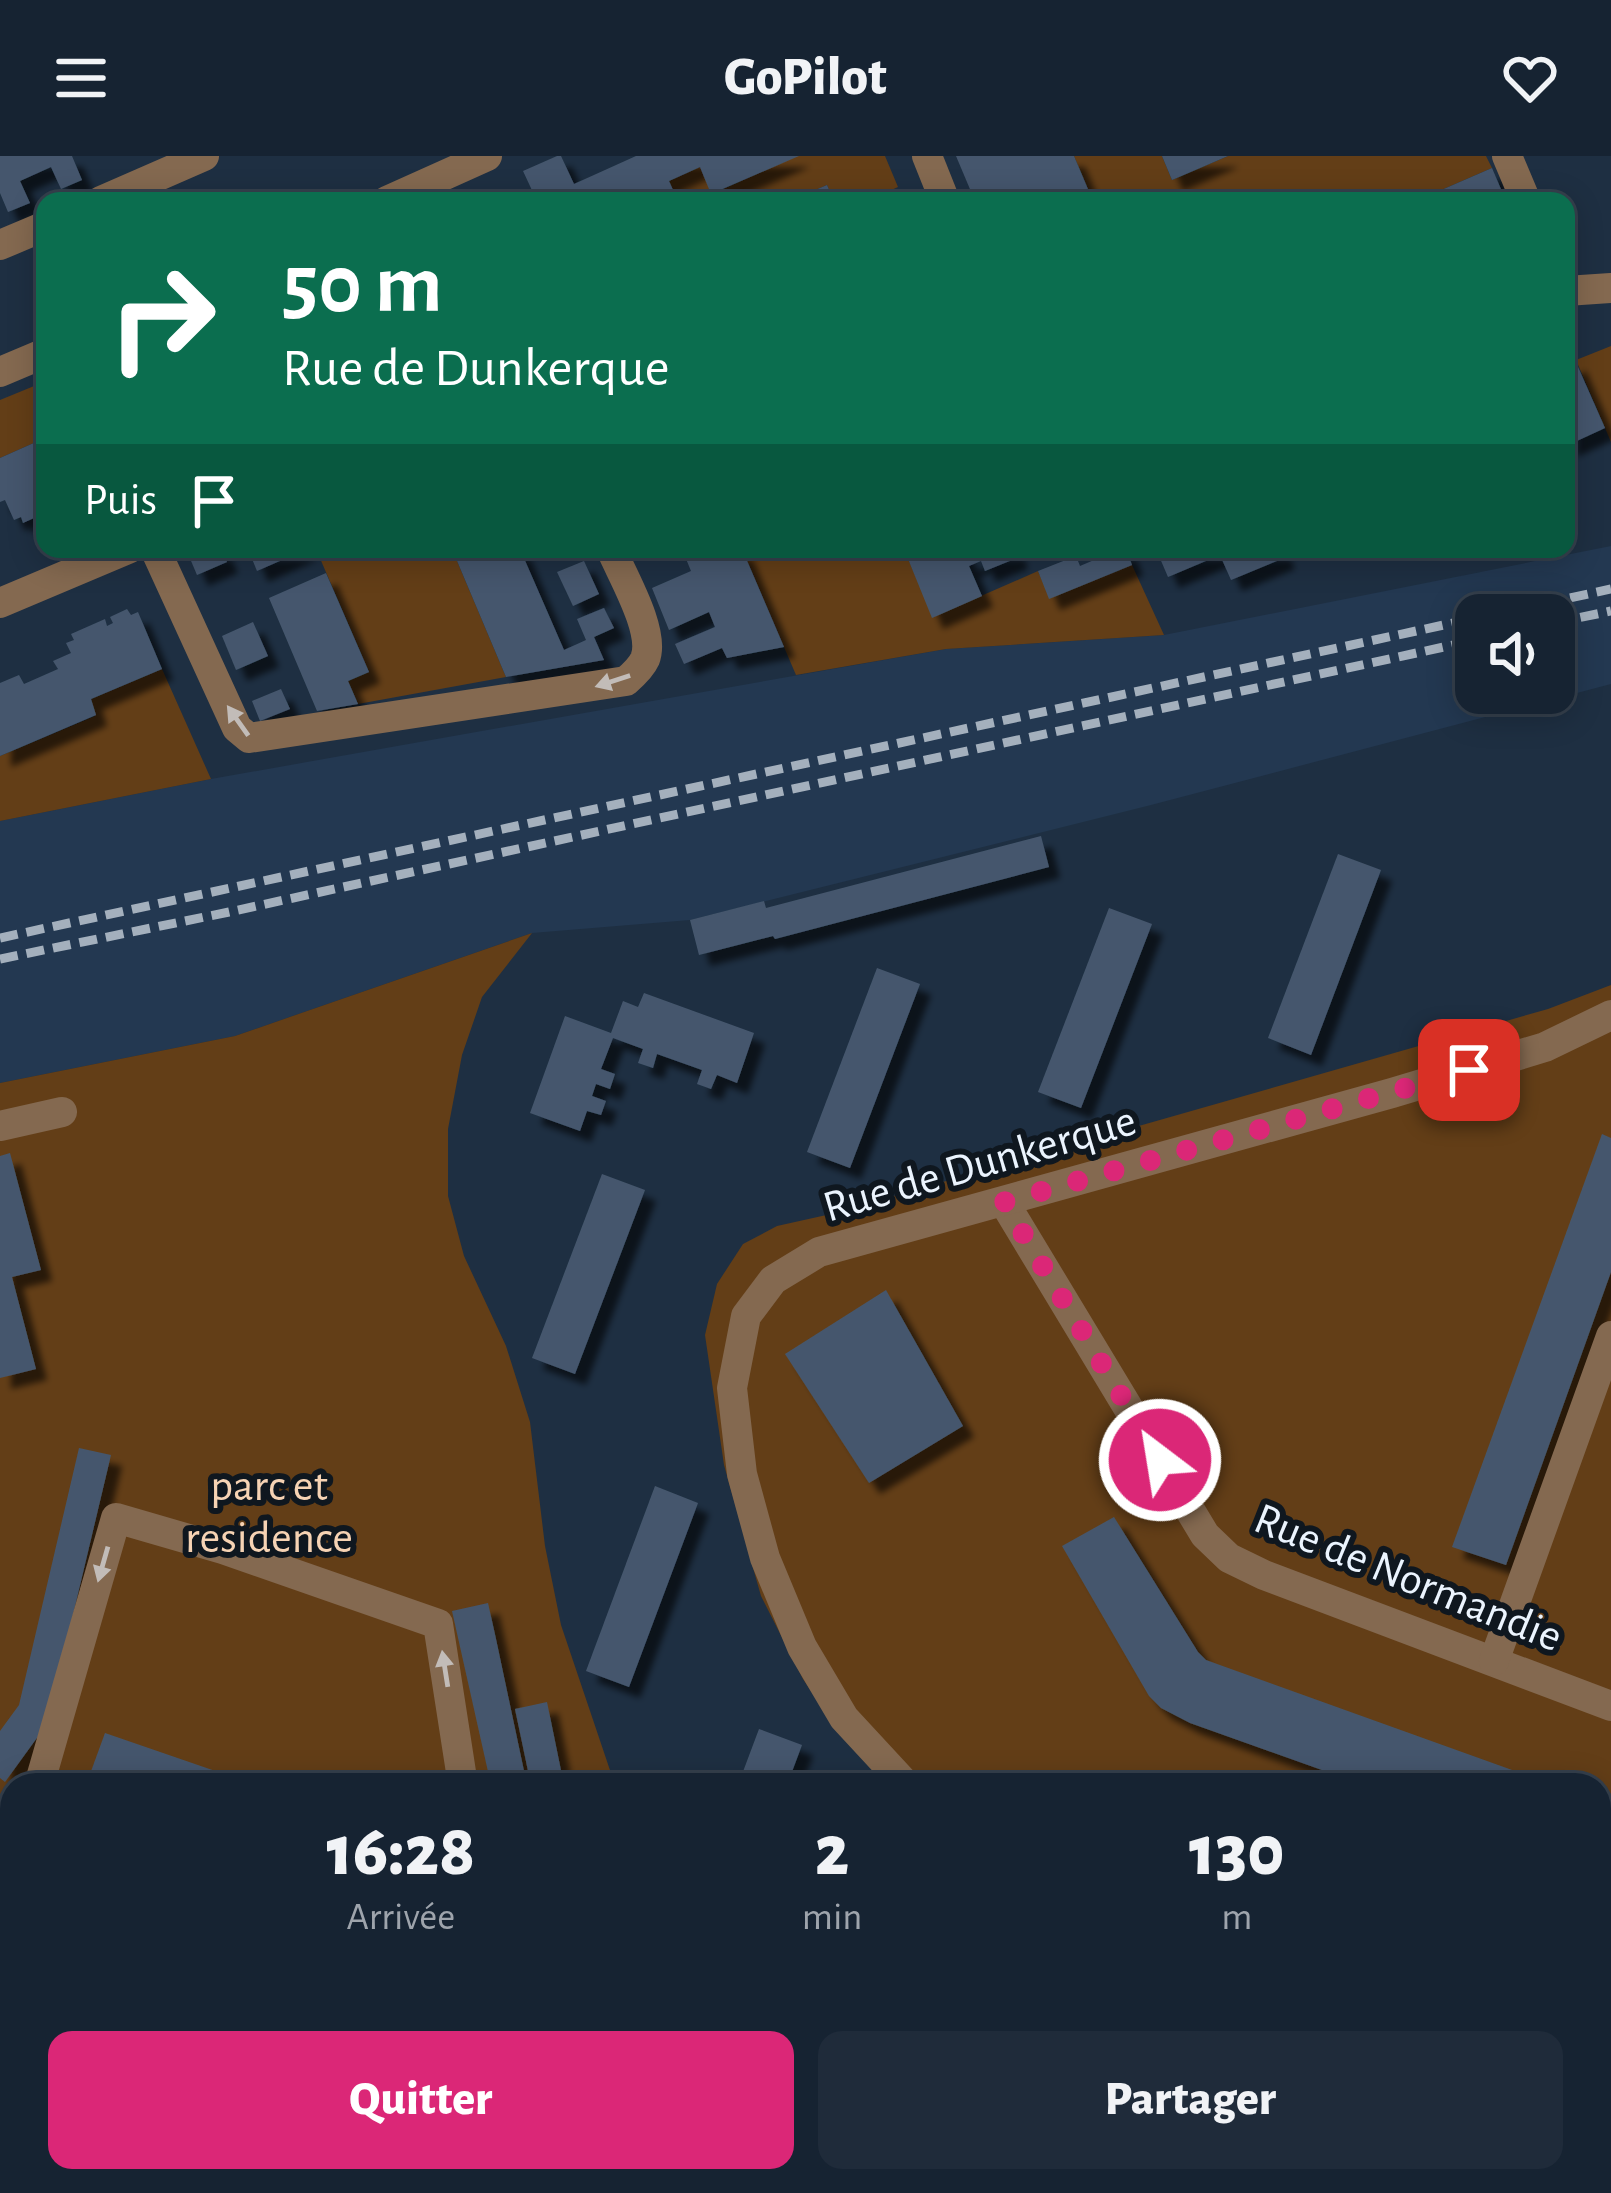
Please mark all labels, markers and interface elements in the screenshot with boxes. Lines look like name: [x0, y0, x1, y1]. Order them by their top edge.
icon: menu: [48, 45, 114, 111]
icon: heart: [1497, 45, 1563, 111]
text: GoPilot: [724, 51, 887, 105]
icon: right: [84, 240, 240, 396]
text: 50 m: [282, 244, 443, 328]
text: Rue de Dunkerque: [282, 342, 670, 396]
icon: arrive: [181, 468, 247, 534]
text: Puis: [84, 478, 157, 523]
map controls: [1455, 594, 1575, 714]
button: sound: [1455, 594, 1575, 714]
one-way arrow: [595, 673, 631, 692]
one-way arrow: [227, 706, 251, 737]
pin: [1418, 1019, 1520, 1121]
icon: arrive: [1436, 1037, 1502, 1103]
street label: Rue de Dunkerque: [818, 1098, 1141, 1231]
position arrow: [1097, 1397, 1223, 1523]
park label: parc et residence: [185, 1464, 353, 1561]
street label: Rue de Normandie: [1248, 1496, 1568, 1660]
one-way arrow: [93, 1546, 111, 1583]
one-way arrow: [435, 1650, 454, 1688]
text: 16:28: [326, 1816, 475, 1888]
text: 2: [815, 1816, 849, 1888]
text: 130: [1189, 1816, 1284, 1888]
text: Arrivée: [347, 1898, 455, 1937]
text: min: [802, 1898, 863, 1937]
text: m: [1221, 1898, 1252, 1937]
button: Quitter: [48, 2031, 794, 2169]
button: Partager: [818, 2031, 1563, 2169]

